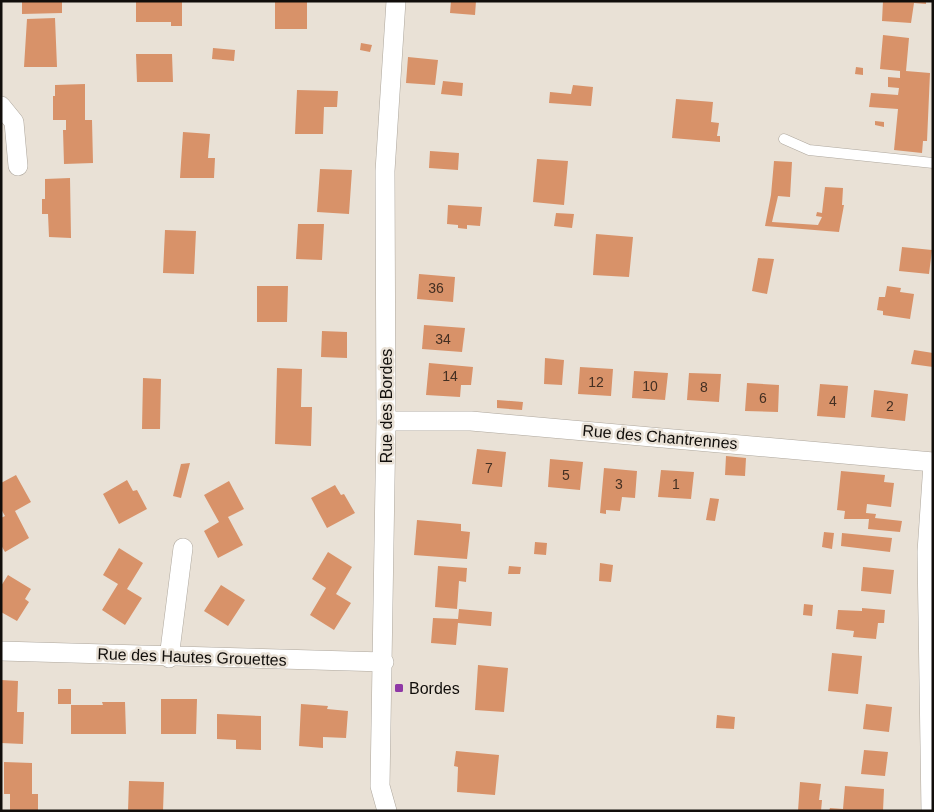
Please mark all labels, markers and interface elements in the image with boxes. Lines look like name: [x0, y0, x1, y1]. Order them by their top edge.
house number: 36: [428, 280, 444, 296]
house number: 34: [435, 331, 451, 347]
street label: Rue des Bordes: [378, 349, 395, 463]
house number: 14: [442, 368, 458, 384]
house number: 12: [588, 374, 604, 390]
house number: 10: [642, 378, 658, 394]
house number: 8: [700, 379, 708, 395]
house number: 6: [759, 390, 767, 406]
house number: 4: [829, 393, 837, 409]
house number: 2: [886, 398, 894, 414]
street label: Rue des Chantrennes: [582, 422, 738, 452]
house number: 7: [485, 460, 493, 476]
house number: 5: [562, 467, 570, 483]
house number: 3: [615, 476, 623, 492]
house number: 1: [672, 476, 680, 492]
street label: Rue des Hautes Grouettes: [97, 645, 287, 669]
place label: Bordes: [409, 680, 460, 697]
marker: Bordes: [393, 682, 405, 694]

